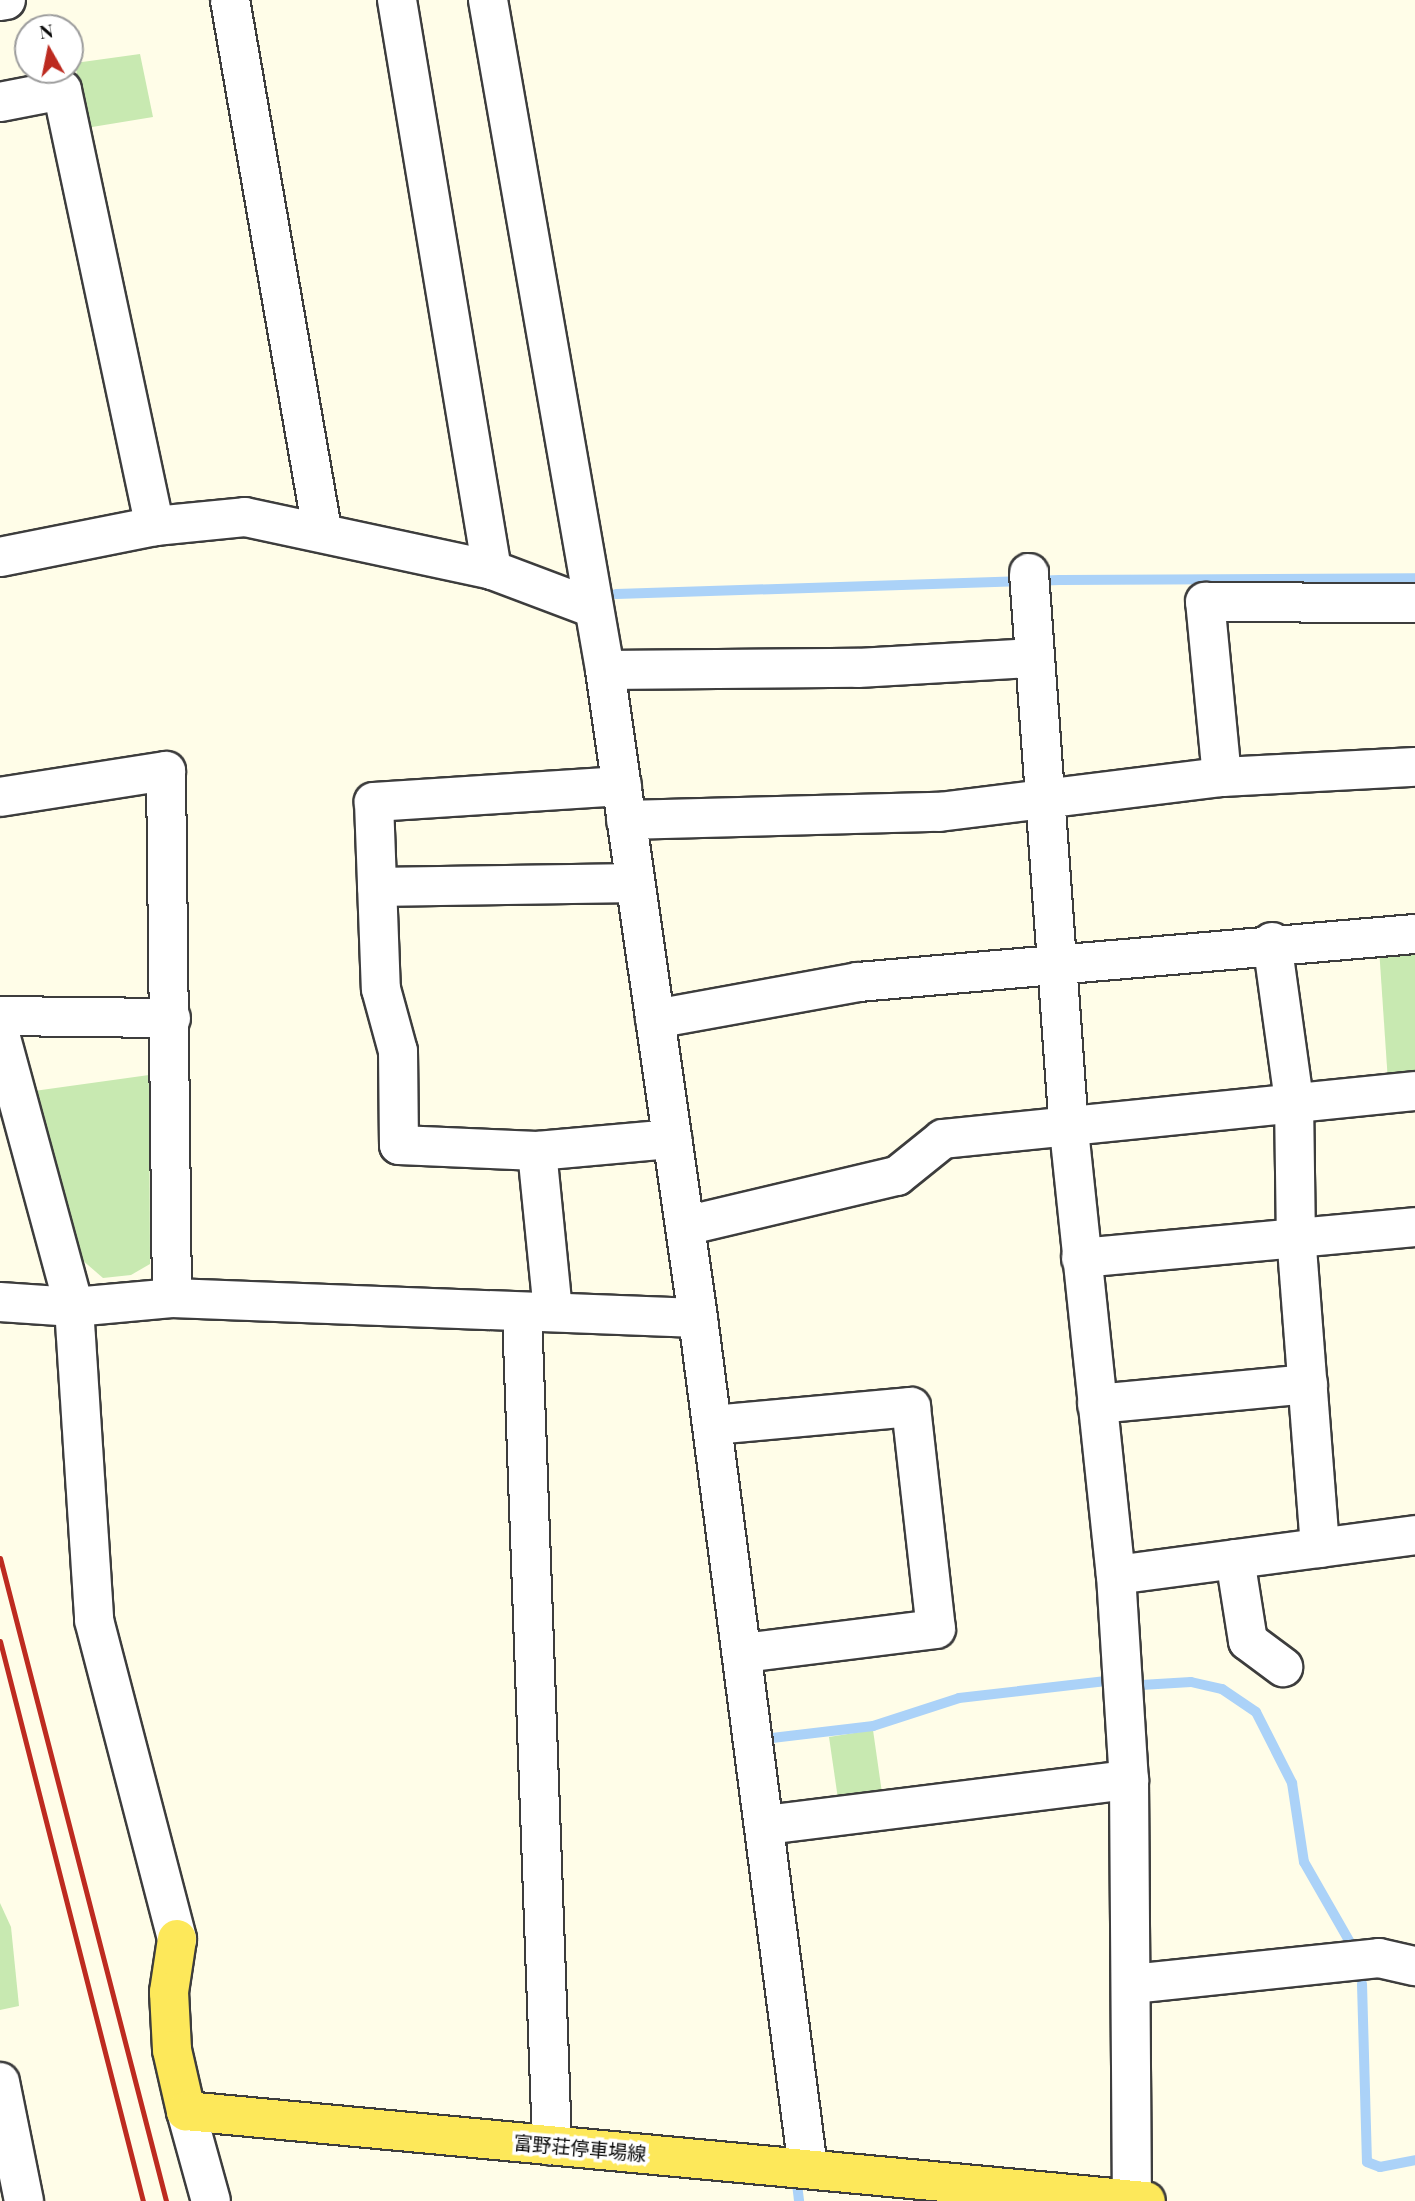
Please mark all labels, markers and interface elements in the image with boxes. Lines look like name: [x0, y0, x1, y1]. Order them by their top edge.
north arrow: [14, 14, 84, 84]
text: N: [37, 16, 55, 44]
street label: 富野荘停車場線: [513, 2131, 647, 2165]

